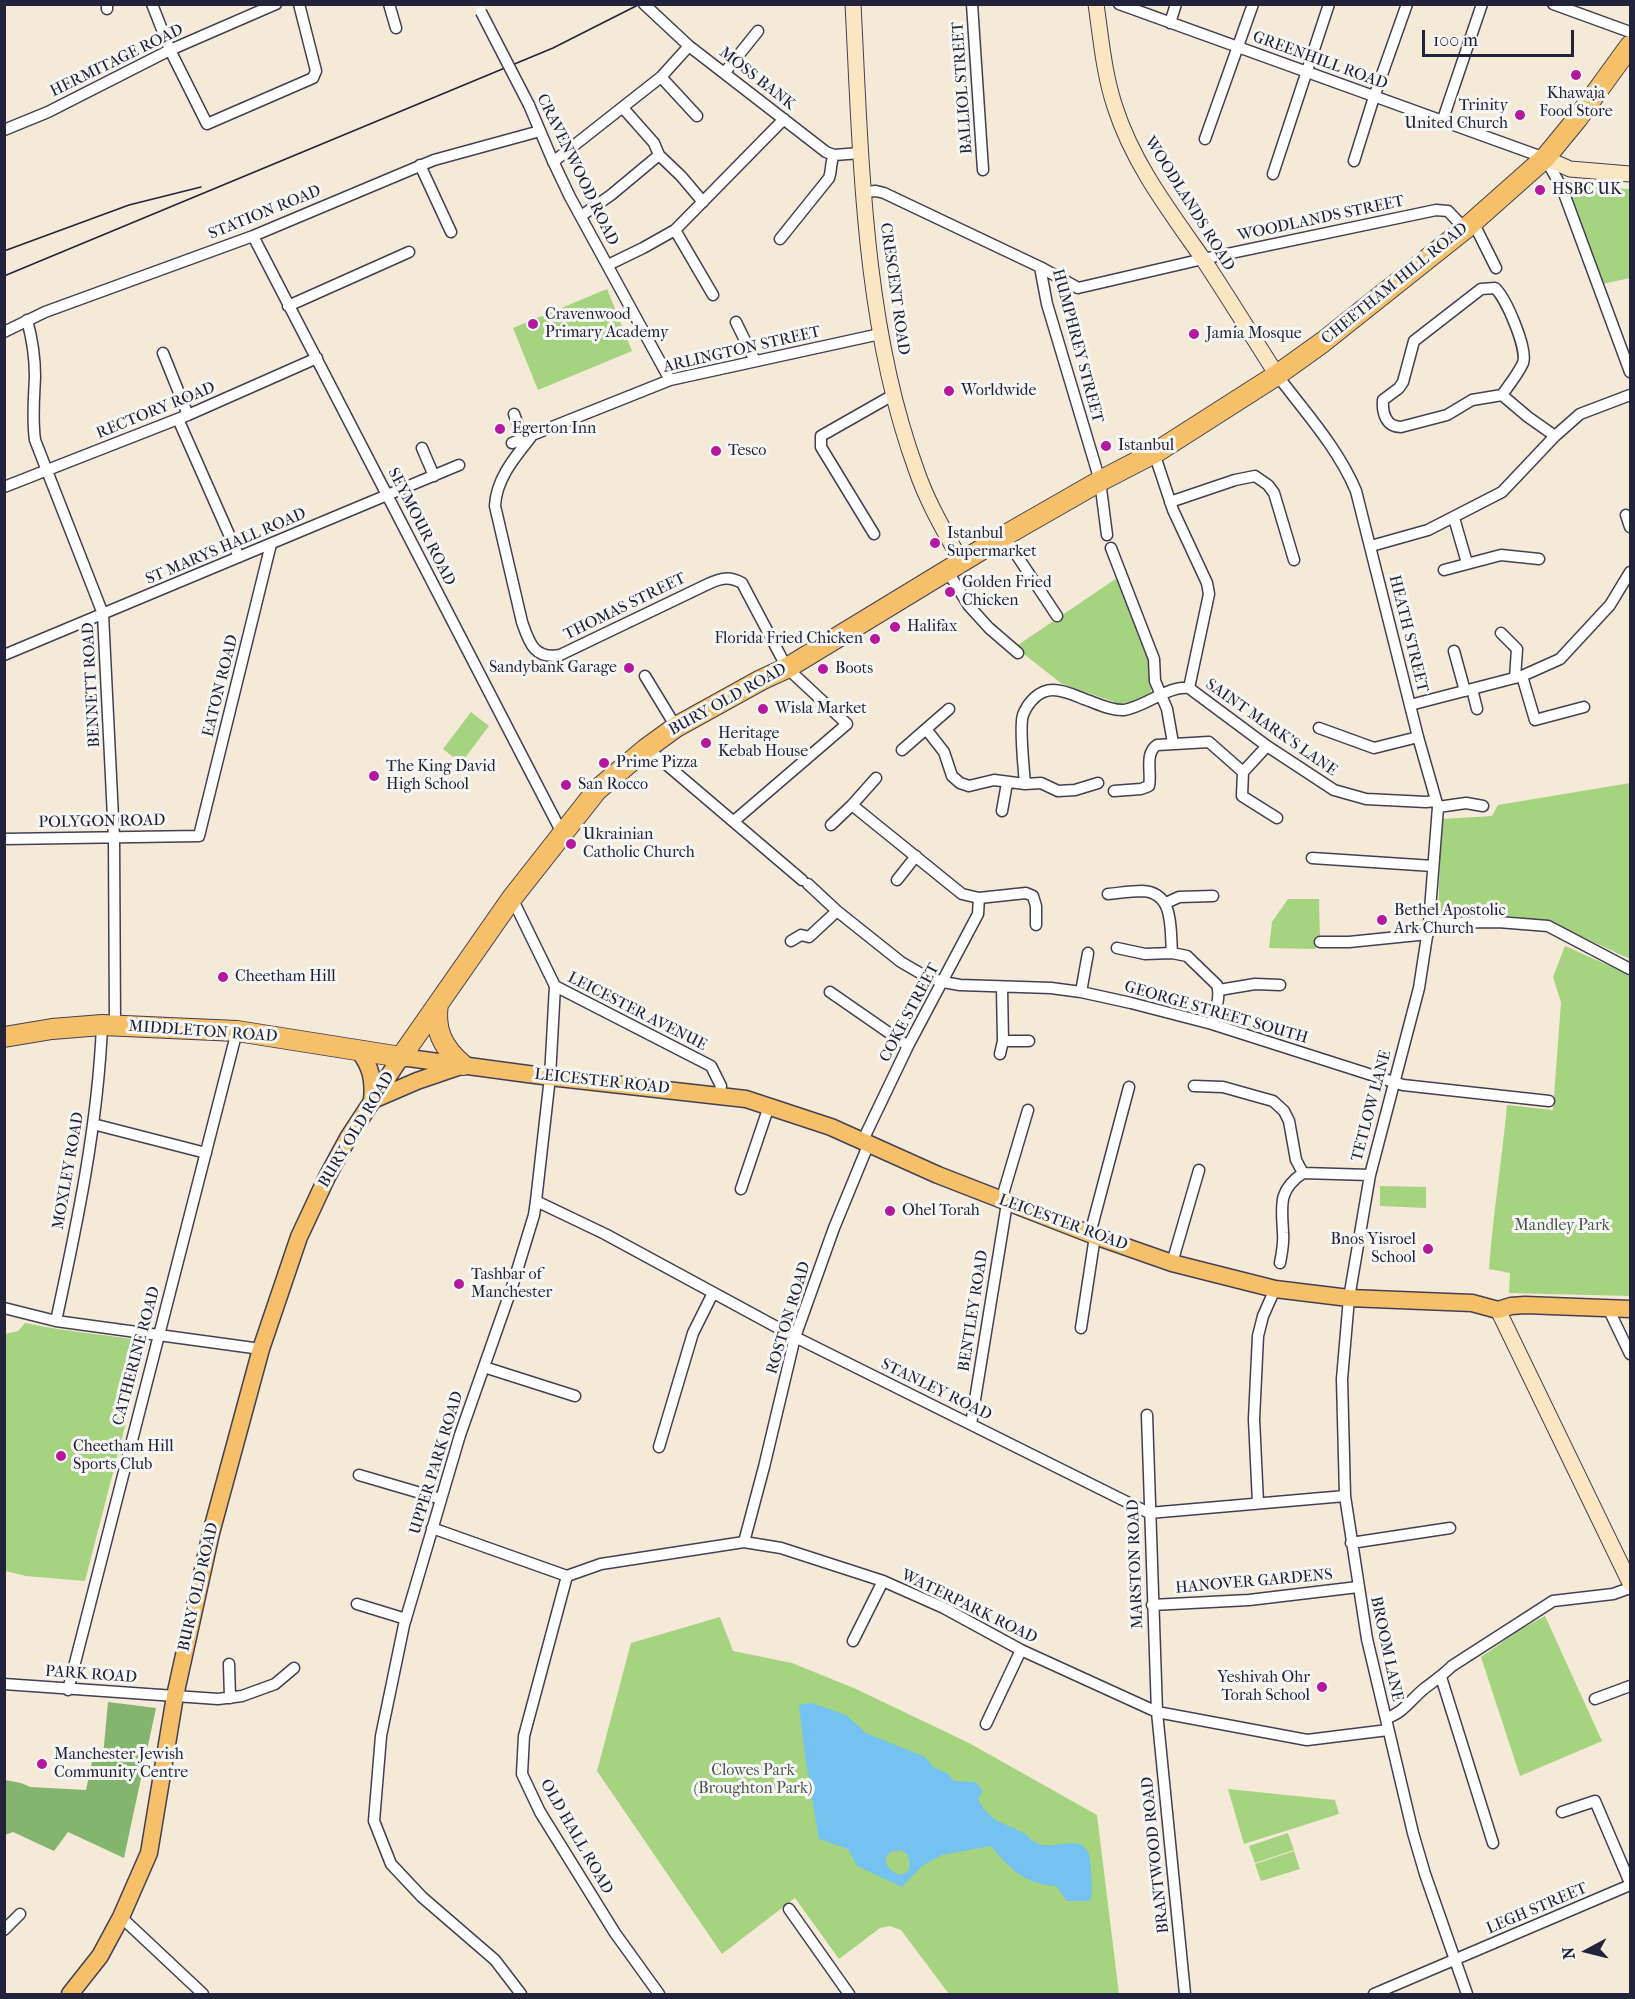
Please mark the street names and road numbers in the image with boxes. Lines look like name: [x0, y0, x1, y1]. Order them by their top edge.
street label: HERMITAGE ROAD: [47, 20, 187, 102]
street label: BALLIOL STREET: [949, 21, 977, 155]
street label: GREENHILL ROAD: [1250, 28, 1390, 94]
street label: MOSS BANK: [715, 43, 799, 115]
street label: CRAVENWOOD ROAD: [532, 91, 622, 249]
street label: WOODLANDS ROAD: [1140, 133, 1238, 275]
street label: STATION ROAD: [206, 182, 324, 244]
street label: WOODLANDS STREET: [1236, 192, 1406, 246]
street label: CHEETHAM HILL ROAD: [1318, 219, 1472, 349]
street label: CRESCENT ROAD: [875, 222, 913, 356]
street label: HUMPHREY STREET: [1047, 267, 1107, 425]
street label: ARLINGTON STREET: [661, 323, 823, 377]
street label: RECTORY ROAD: [94, 378, 218, 444]
street label: SEYMOUR ROAD: [383, 465, 459, 589]
street label: ST MARYS HALL ROAD: [143, 504, 309, 590]
street label: THOMAS STREET: [561, 569, 689, 645]
street label: HEATH STREET: [1384, 573, 1432, 695]
street label: BENNETT ROAD: [79, 622, 105, 748]
street label: EATON ROAD: [199, 633, 243, 739]
street label: BURY OLD ROAD: [666, 660, 790, 740]
street label: SAINT MARK'S LANE: [1201, 675, 1341, 781]
street label: POLYGON ROAD: [38, 811, 166, 833]
street label: COKE STREET: [876, 960, 944, 1066]
street label: LEICESTER AVENUE: [564, 969, 710, 1055]
street label: GEORGE STREET SOUTH: [1122, 978, 1310, 1048]
street label: MIDDLETON ROAD: [128, 1017, 278, 1047]
street label: TETLOW LANE: [1348, 1048, 1396, 1164]
street label: LEICESTER ROAD: [533, 1065, 671, 1099]
street label: BURY OLD ROAD: [315, 1069, 399, 1191]
street label: MOXLEY ROAD: [49, 1111, 89, 1231]
street label: LEICESTER ROAD: [996, 1191, 1130, 1255]
street label: BENTLEY ROAD: [955, 1249, 993, 1373]
street label: ROSTON ROAD: [763, 1259, 815, 1377]
street label: CATHERINE ROAD: [109, 1284, 165, 1428]
street label: STANLEY ROAD: [877, 1355, 995, 1425]
street label: UPPER PARK ROAD: [406, 1389, 468, 1537]
street label: MARSTON ROAD: [1124, 1499, 1148, 1629]
street label: BURY OLD ROAD: [175, 1521, 223, 1653]
street label: WATERPARK ROAD: [898, 1566, 1040, 1648]
street label: HANOVER GARDENS: [1175, 1566, 1333, 1598]
street label: BROOM LANE: [1366, 1595, 1406, 1703]
street label: PARK ROAD: [44, 1662, 138, 1688]
street label: OLD HALL ROAD: [535, 1776, 617, 1898]
street label: BRANTWOOD ROAD: [1138, 1776, 1174, 1934]
street label: LEGH STREET: [1484, 1879, 1590, 1939]

